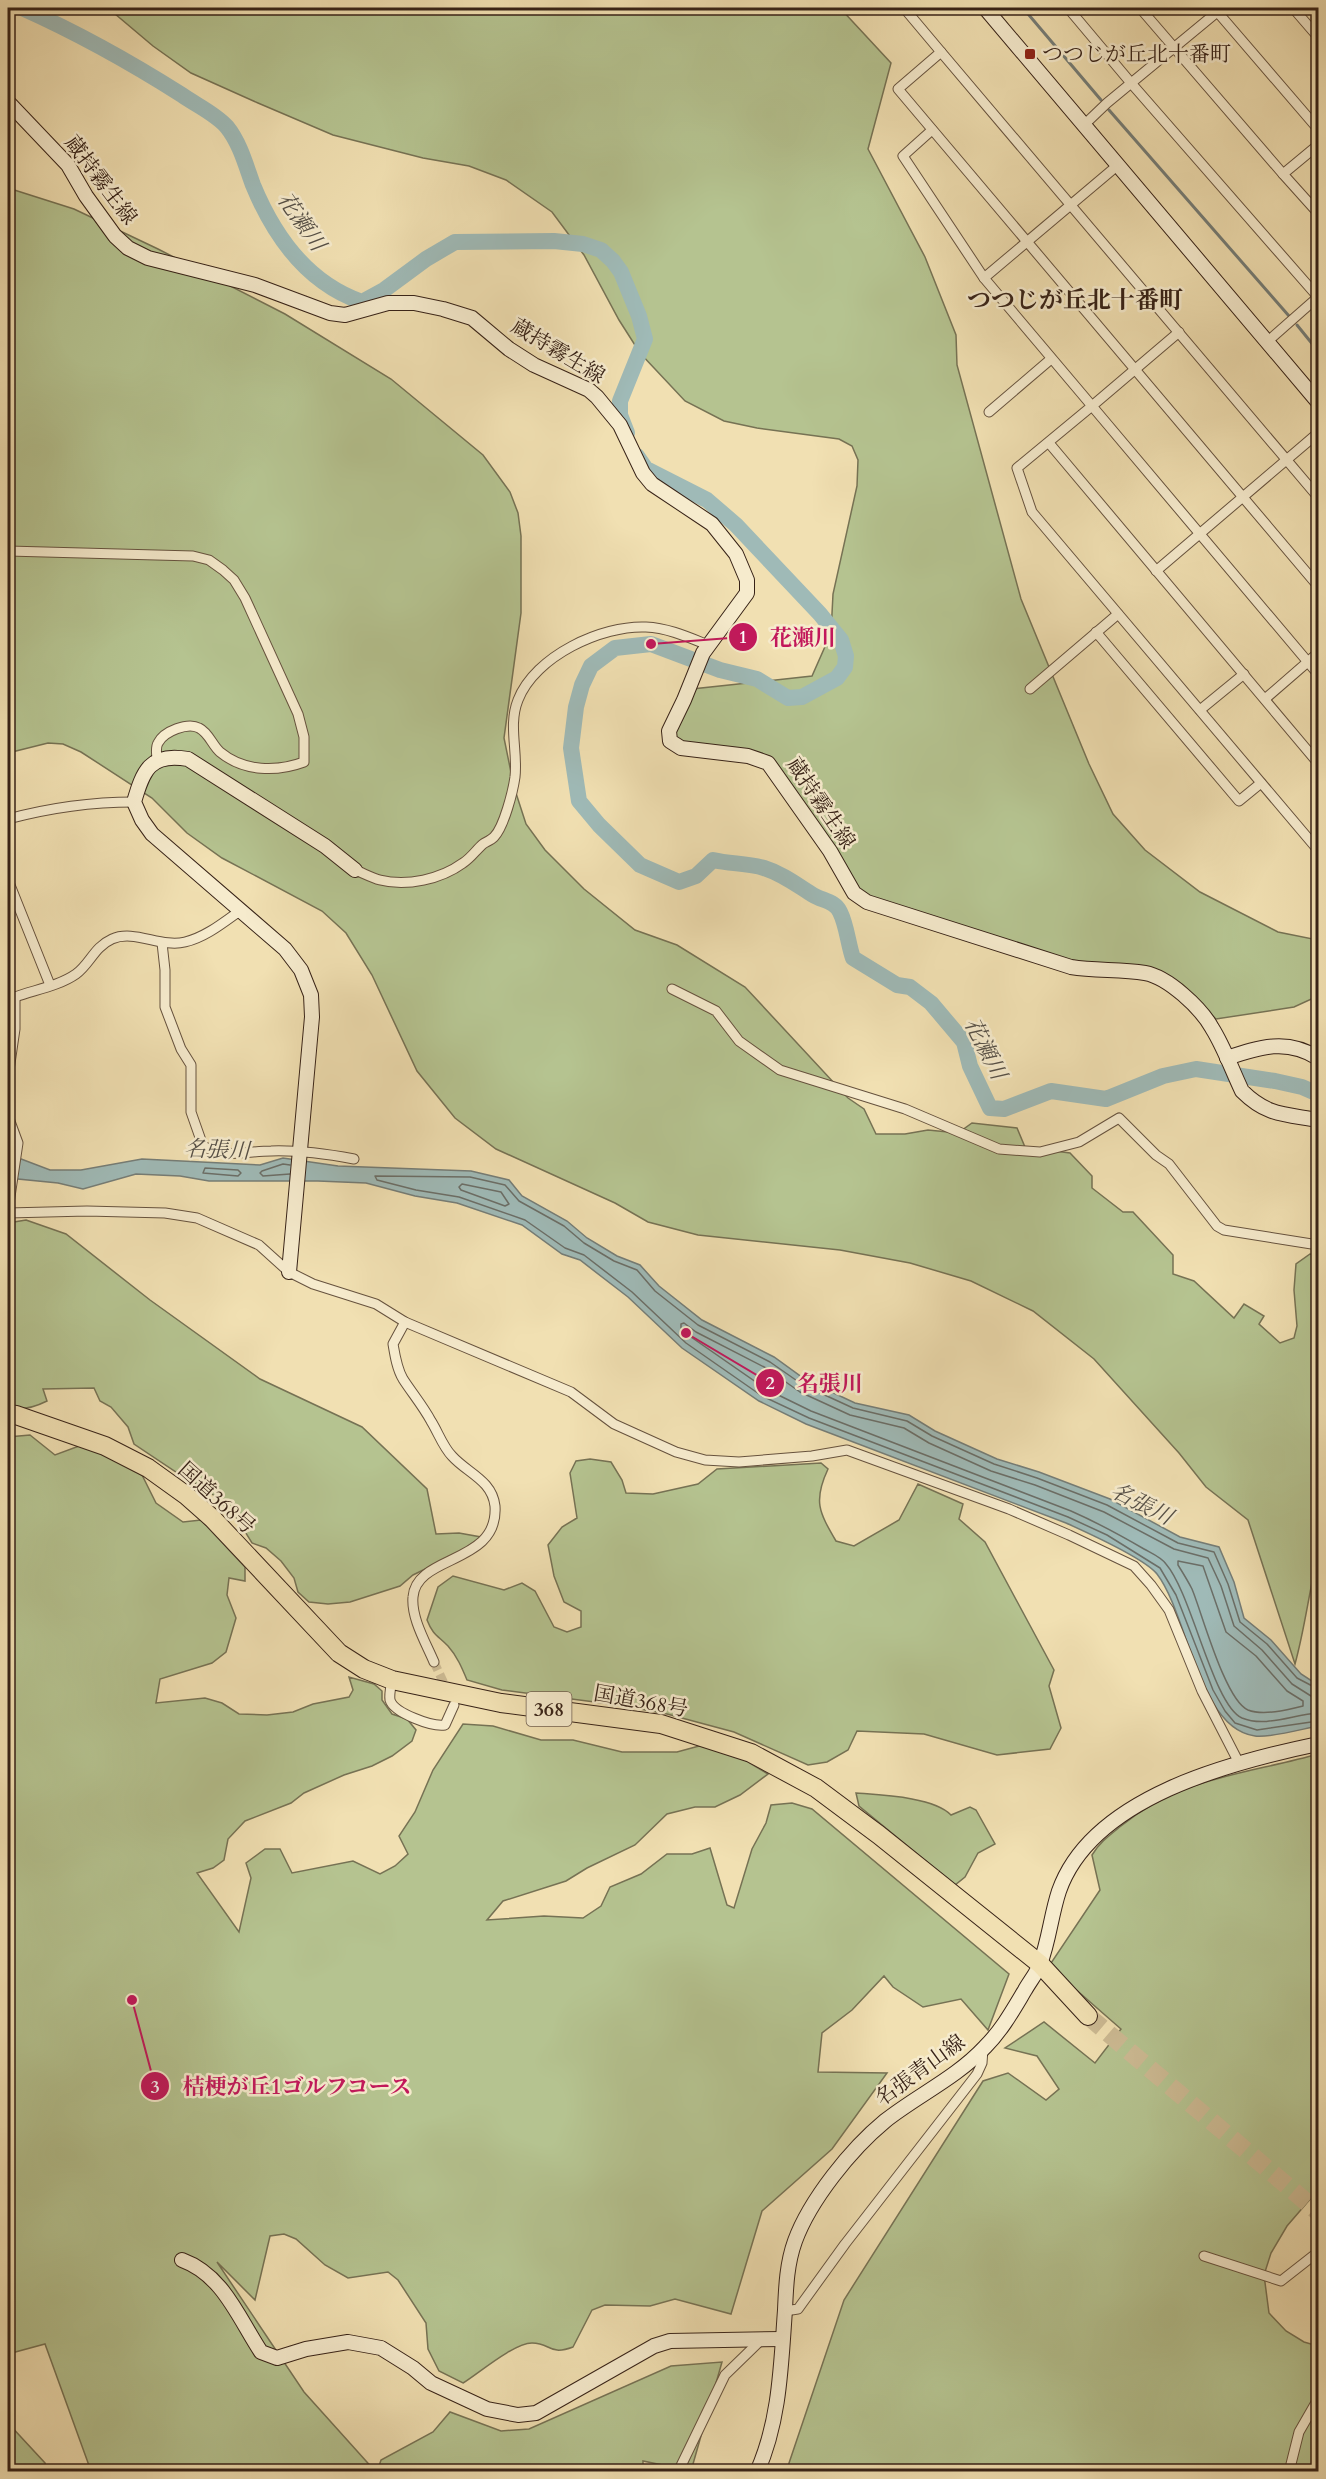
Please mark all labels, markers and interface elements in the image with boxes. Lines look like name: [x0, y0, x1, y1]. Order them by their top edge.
place label: つつじが丘北十番町: [1042, 40, 1231, 69]
marker: つつじが丘北十番町: [1023, 47, 1037, 61]
street label: 蔵持霧生線: [57, 130, 144, 231]
water label: 花瀬川: [270, 186, 334, 259]
district label: つつじが丘北十番町: [967, 284, 1183, 317]
street label: 蔵持霧生線: [505, 312, 610, 391]
callout: 花瀬川: [728, 617, 848, 657]
text: 花瀬川: [770, 623, 836, 653]
text: 1: [738, 625, 748, 650]
street label: 蔵持霧生線: [779, 752, 862, 855]
water label: 花瀬川: [957, 1012, 1014, 1086]
water label: 名張川: [183, 1134, 252, 1166]
callout: 名張川: [755, 1363, 875, 1403]
text: 名張川: [797, 1369, 863, 1399]
text: 2: [765, 1371, 775, 1396]
street label: 国道368号: [172, 1456, 262, 1541]
water label: 名張川: [1105, 1476, 1180, 1533]
street label: 国道368号: [591, 1679, 690, 1724]
road number: 368: [526, 1692, 572, 1726]
street label: 名張青山線: [869, 2028, 971, 2113]
callout: 桔梗が丘1ゴルフコース: [140, 2066, 425, 2106]
text: 桔梗が丘1ゴルフコース: [182, 2072, 412, 2102]
text: 3: [150, 2075, 160, 2100]

